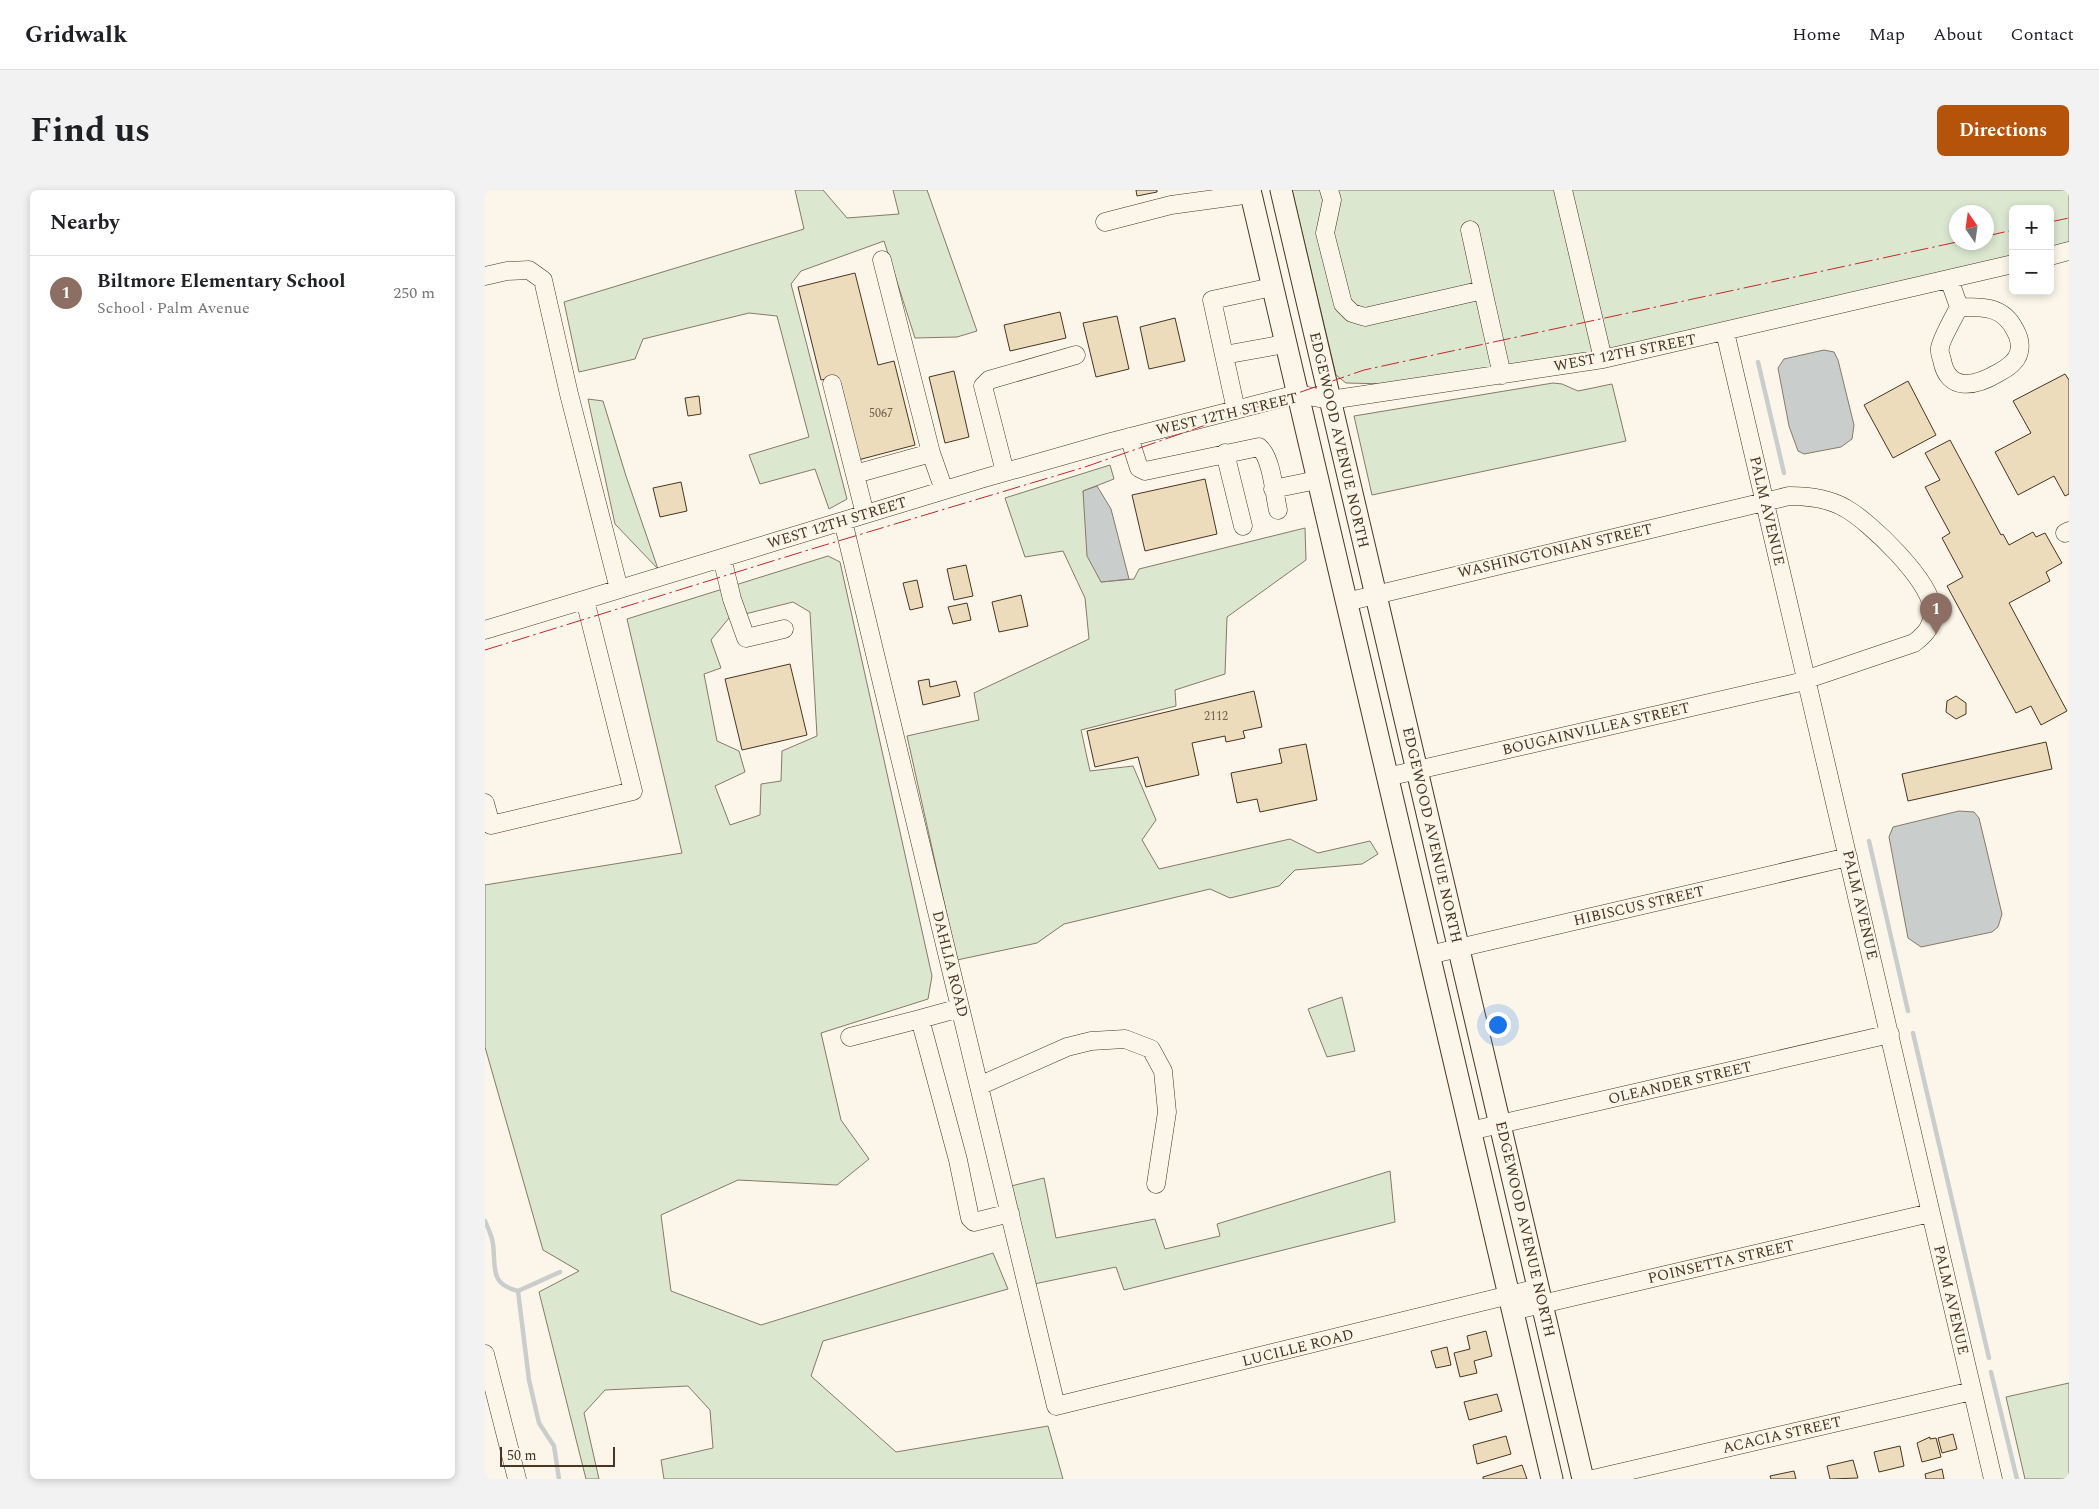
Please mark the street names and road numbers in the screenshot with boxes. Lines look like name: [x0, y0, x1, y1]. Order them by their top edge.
street label: WEST 12TH STREET: [1552, 328, 1698, 378]
street label: EDGEWOOD AVENUE NORTH: [1303, 330, 1375, 550]
street label: WEST 12TH STREET: [1154, 386, 1300, 442]
street label: PALM AVENUE: [1743, 454, 1791, 568]
street label: WEST 12TH STREET: [764, 491, 910, 555]
street label: WASHINGTONIAN STREET: [1455, 517, 1655, 585]
street label: BOUGAINVILLEA STREET: [1500, 696, 1692, 762]
street label: EDGEWOOD AVENUE NORTH: [1396, 725, 1468, 945]
street label: PALM AVENUE: [1836, 848, 1884, 962]
street label: HIBISCUS STREET: [1571, 880, 1707, 932]
street label: DAHLIA ROAD: [926, 908, 974, 1020]
street label: OLEANDER STREET: [1606, 1055, 1754, 1111]
street label: EDGEWOOD AVENUE NORTH: [1489, 1119, 1561, 1339]
street label: POINSETTA STREET: [1645, 1234, 1797, 1290]
street label: PALM AVENUE: [1927, 1243, 1975, 1357]
street label: LUCILLE ROAD: [1240, 1323, 1356, 1373]
street label: ACACIA STREET: [1720, 1410, 1844, 1460]

